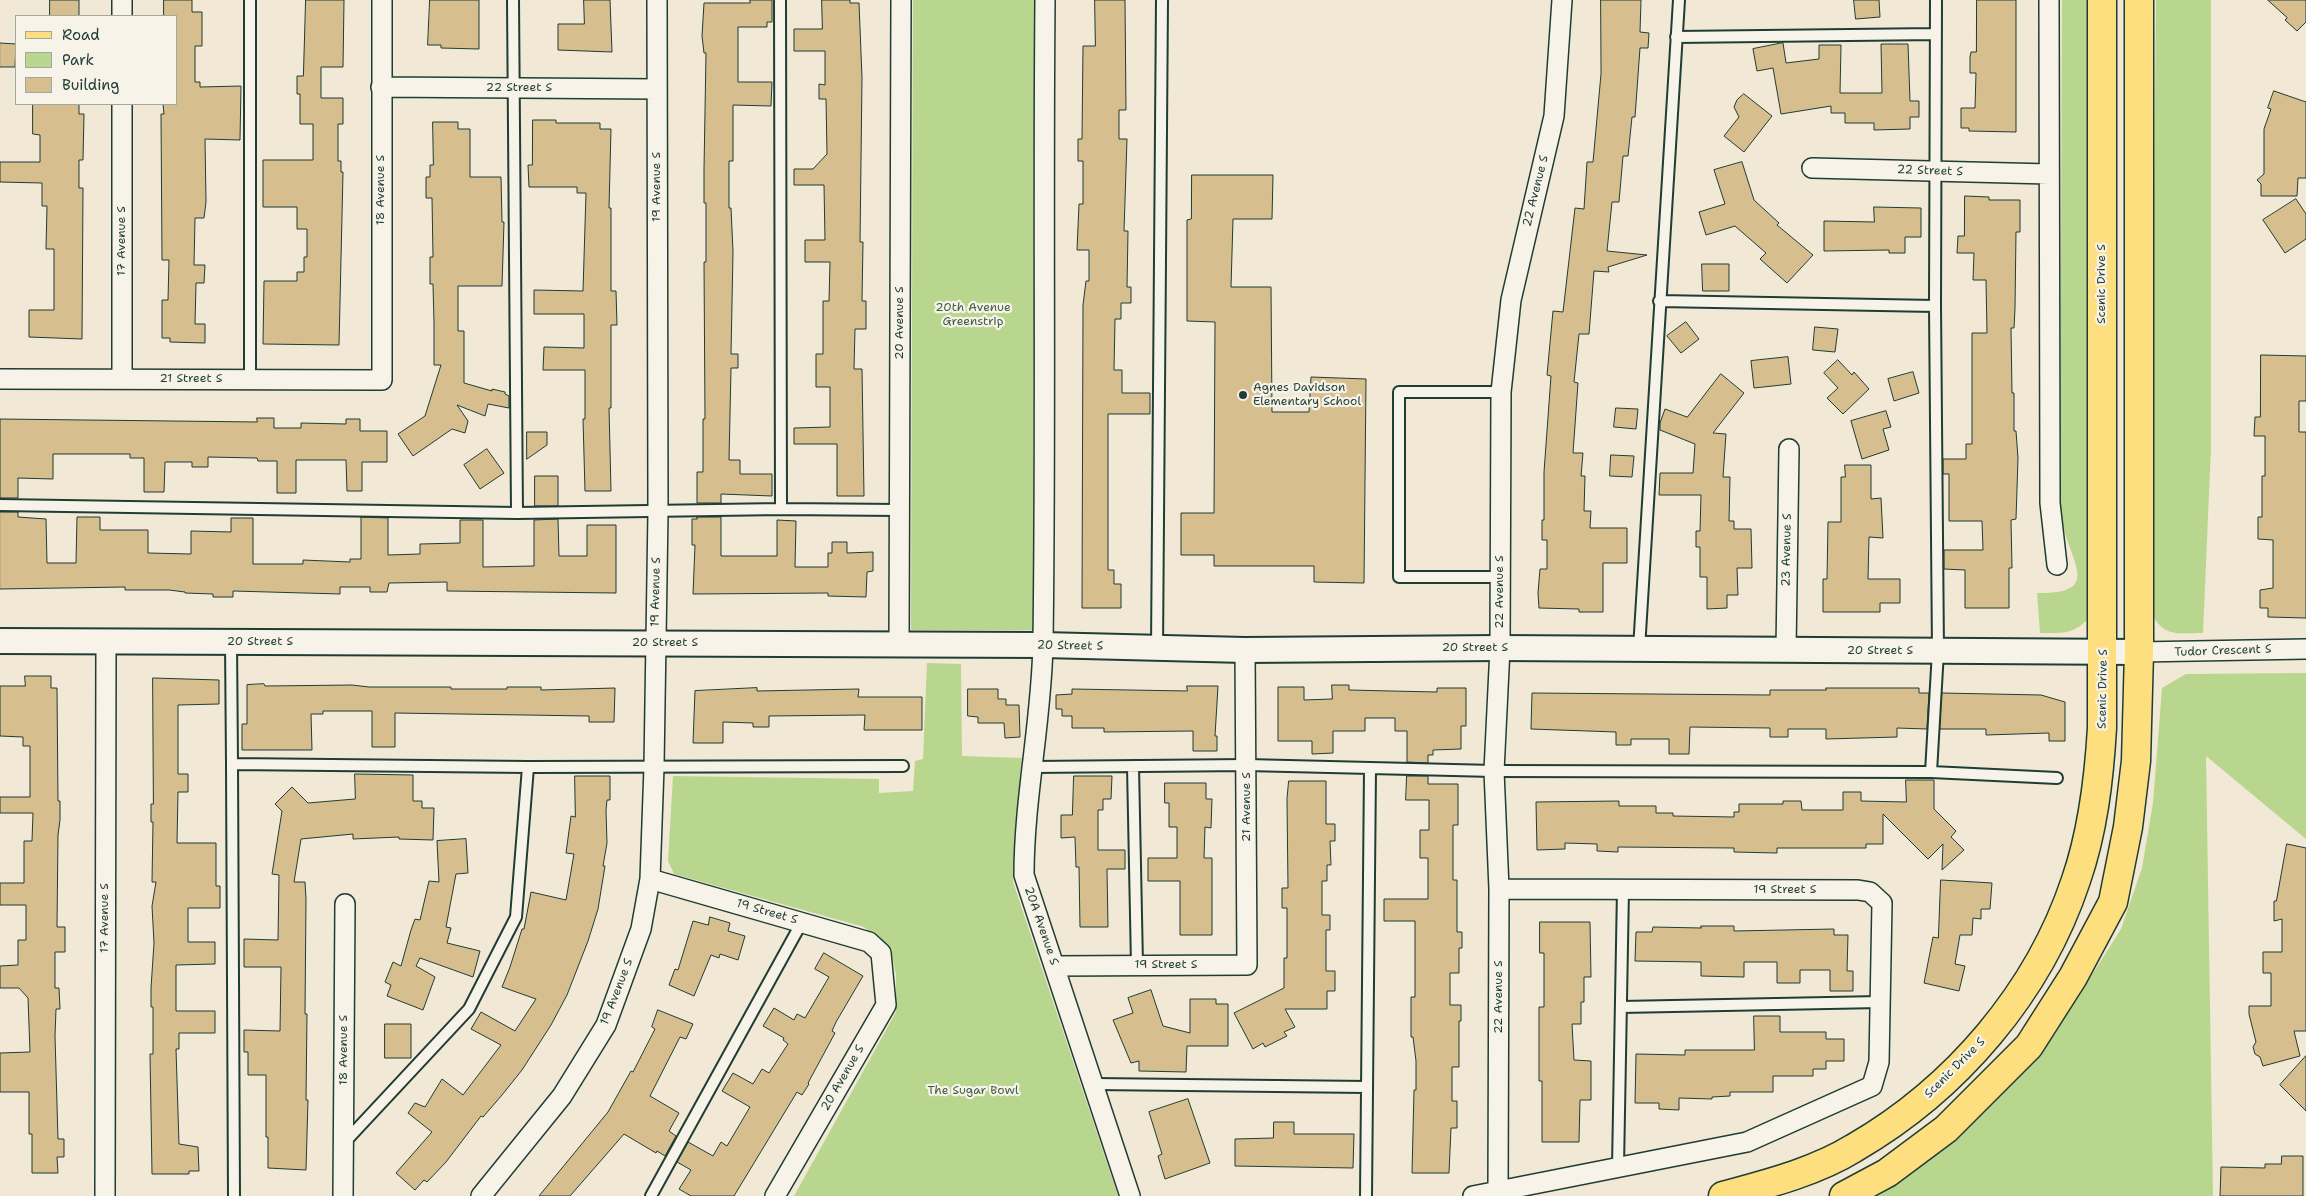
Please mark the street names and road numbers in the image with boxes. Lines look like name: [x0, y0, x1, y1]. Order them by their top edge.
street label: 22 Street S: [486, 81, 552, 95]
street label: 19 Avenue S: [650, 152, 664, 222]
street label: 22 Avenue S: [1520, 154, 1552, 228]
street label: 18 Avenue S: [374, 155, 388, 225]
street label: 22 Street S: [1897, 163, 1963, 179]
street label: 17 Avenue S: [115, 206, 129, 276]
street label: Scenic Drive S: [2095, 244, 2109, 324]
street label: 20 Avenue S: [893, 286, 907, 360]
street label: 21 Street S: [160, 372, 222, 386]
street label: 23 Avenue S: [1779, 513, 1795, 587]
street label: 22 Avenue S: [1493, 555, 1507, 629]
street label: 19 Avenue S: [648, 557, 664, 627]
street label: 20 Street S: [227, 635, 293, 649]
street label: 20 Street S: [632, 636, 698, 650]
street label: 20 Street S: [1037, 638, 1103, 654]
street label: 20 Street S: [1442, 641, 1508, 655]
street label: Tudor Crescent S: [2174, 642, 2272, 660]
street label: 20 Street S: [1847, 644, 1913, 658]
street label: Scenic Drive S: [2095, 649, 2111, 729]
street label: 21 Avenue S: [1240, 772, 1254, 842]
street label: 17 Avenue S: [98, 883, 112, 953]
street label: 19 Street S: [1753, 883, 1817, 897]
street label: 20A Avenue S: [1021, 885, 1061, 967]
street label: 19 Street S: [735, 896, 799, 928]
street label: 19 Avenue S: [598, 957, 636, 1027]
street label: 19 Street S: [1134, 958, 1198, 972]
street label: 22 Avenue S: [1492, 960, 1506, 1034]
street label: 18 Avenue S: [337, 1015, 351, 1085]
street label: Scenic Drive S: [1922, 1035, 1988, 1101]
street label: 20 Avenue S: [818, 1043, 868, 1113]

